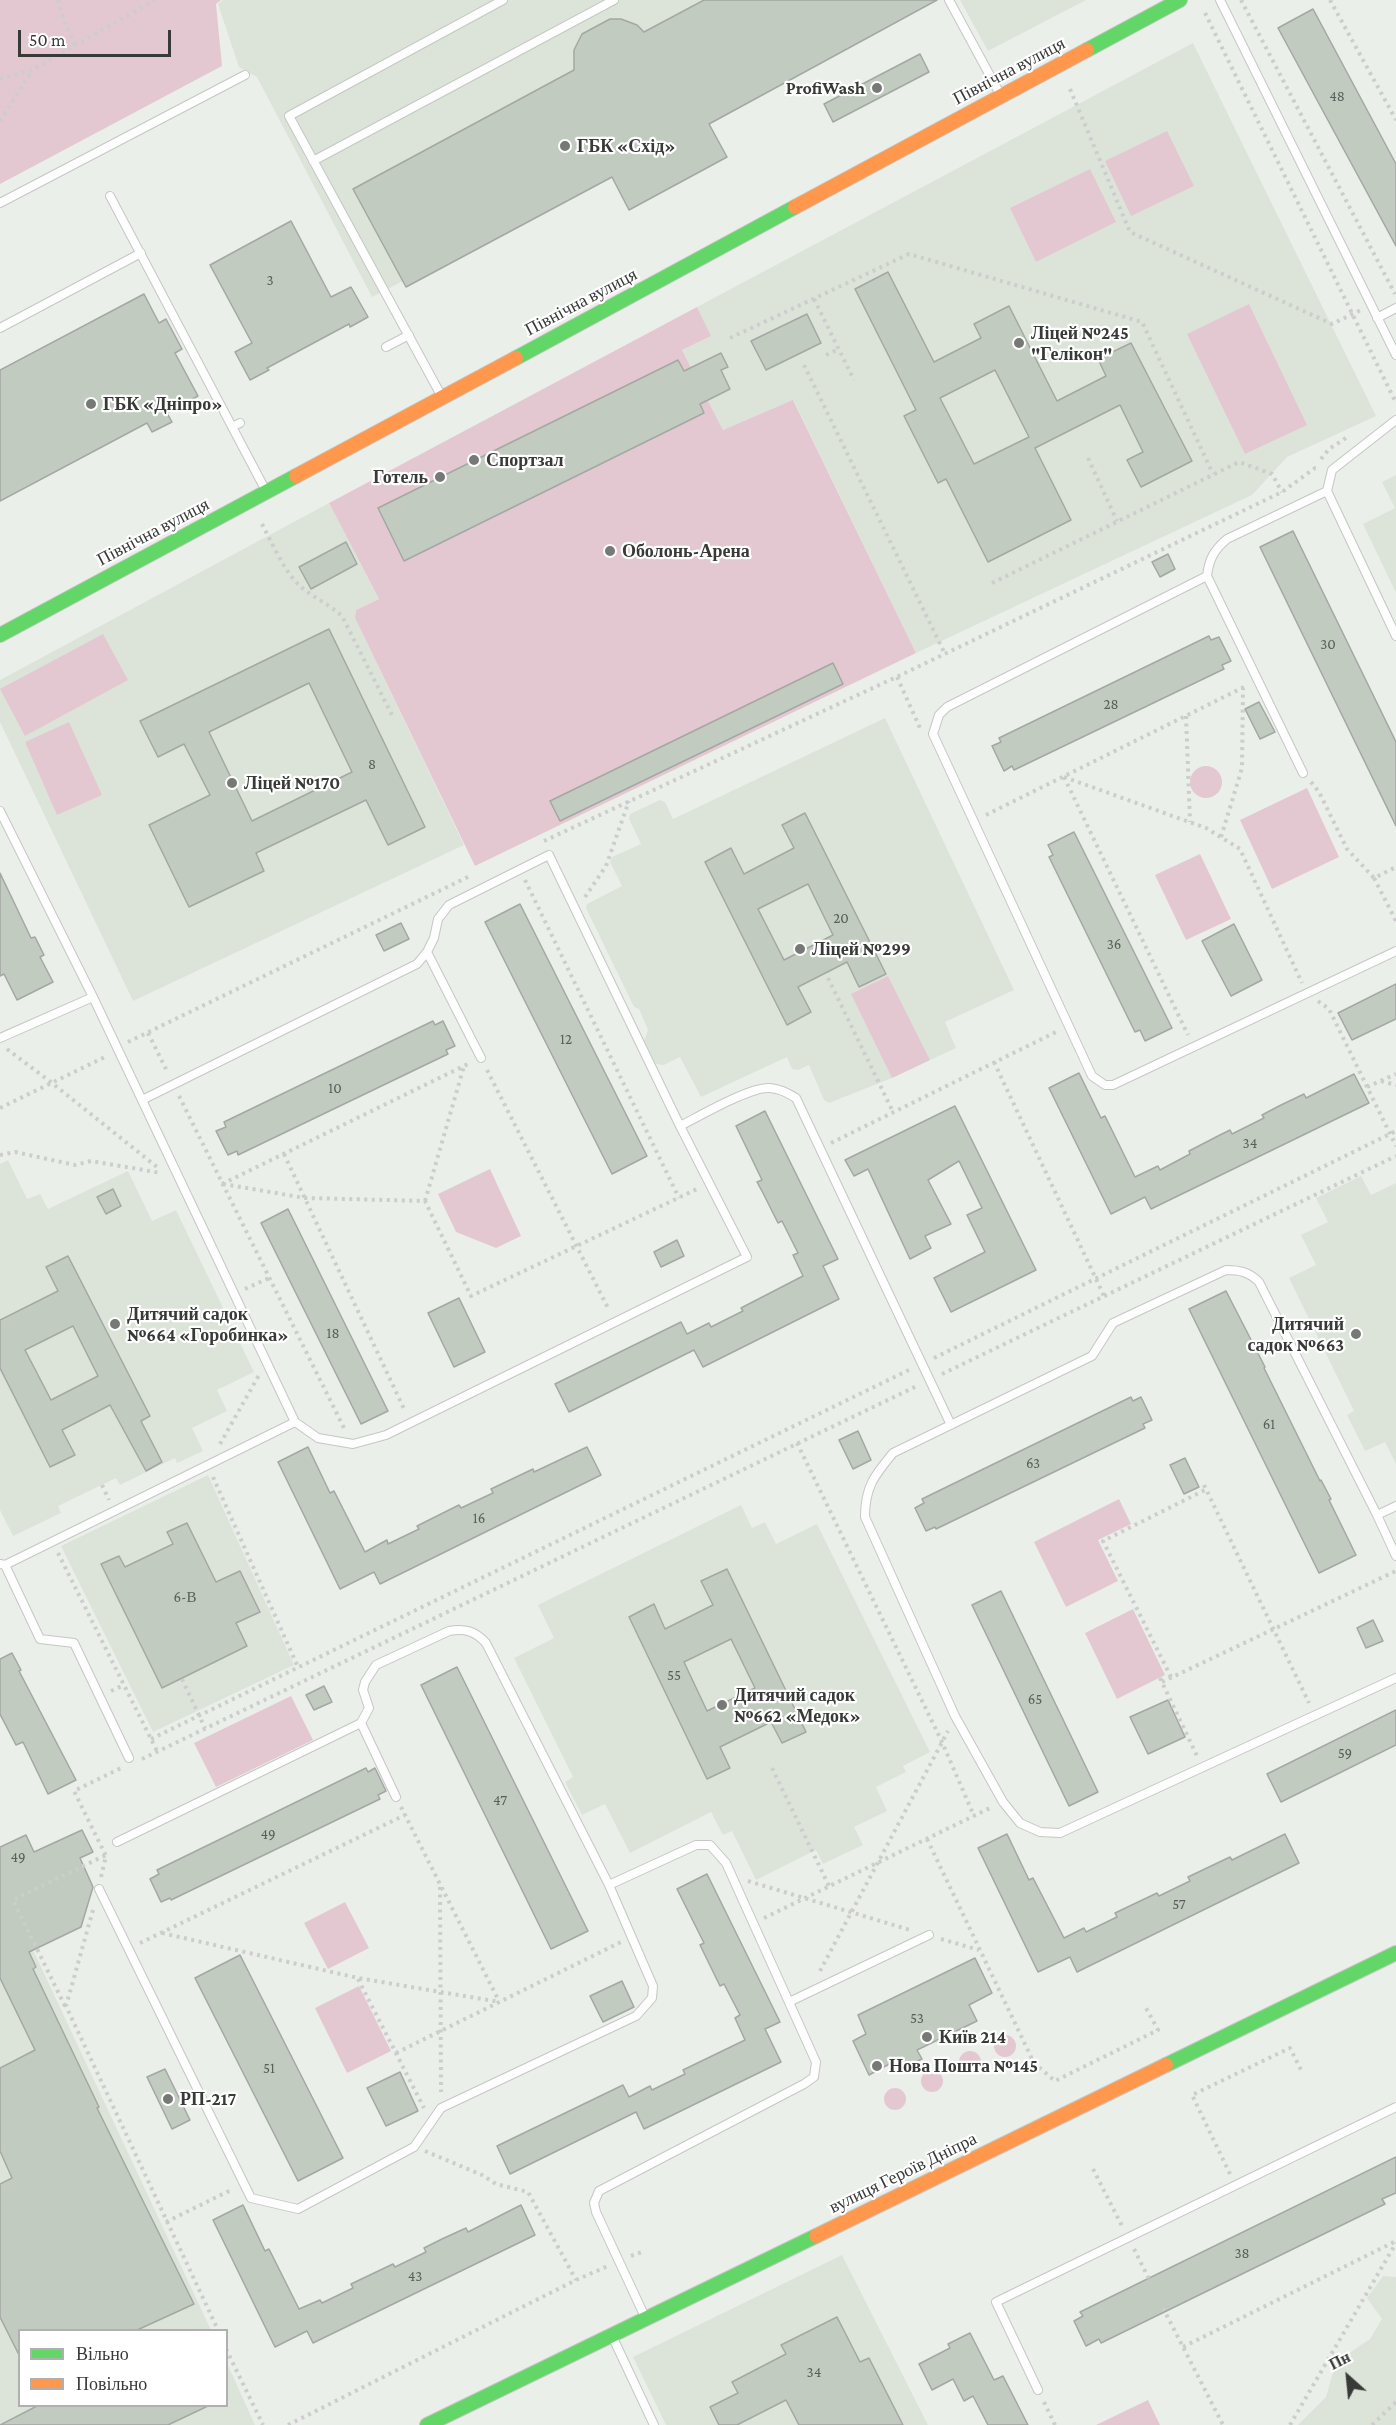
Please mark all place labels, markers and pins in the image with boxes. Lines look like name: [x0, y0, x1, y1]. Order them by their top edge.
place label: ProfiWash: [786, 77, 865, 99]
marker: ProfiWash: [870, 81, 884, 95]
place label: ГБК «Схід»: [577, 135, 676, 157]
marker: ГБК «Схід»: [558, 139, 572, 153]
place label: Ліцей №245 "Гелікон": [1031, 322, 1129, 364]
marker: Ліцей №245 "Гелікон": [1012, 336, 1026, 350]
place label: ГБК «Дніпро»: [103, 393, 223, 415]
marker: ГБК «Дніпро»: [84, 397, 98, 411]
place label: Спортзал: [486, 449, 564, 471]
marker: Спортзал: [467, 453, 481, 467]
place label: Готель: [373, 466, 428, 488]
marker: Готель: [433, 470, 447, 484]
place label: Оболонь-Арена: [622, 540, 750, 562]
marker: Оболонь-Арена: [603, 544, 617, 558]
place label: Ліцей №170: [244, 772, 340, 794]
marker: Ліцей №170: [225, 776, 239, 790]
place label: Ліцей №299: [812, 938, 911, 960]
marker: Ліцей №299: [793, 942, 807, 956]
place label: Дитячий садок №664 «Горобинка»: [127, 1303, 288, 1346]
place label: Дитячий садок №663: [1247, 1313, 1344, 1356]
marker: Дитячий садок №664 «Горобинка»: [108, 1317, 122, 1331]
marker: Дитячий садок №663: [1349, 1327, 1363, 1341]
place label: Дитячий садок №662 «Медок»: [734, 1684, 861, 1726]
marker: Дитячий садок №662 «Медок»: [715, 1698, 729, 1712]
place label: Київ 214: [939, 2026, 1006, 2048]
marker: Київ 214: [920, 2030, 934, 2044]
place label: Нова Пошта №145: [889, 2055, 1038, 2077]
marker: Нова Пошта №145: [870, 2059, 884, 2073]
place label: РП-217: [180, 2088, 236, 2110]
marker: РП-217: [161, 2092, 175, 2106]

